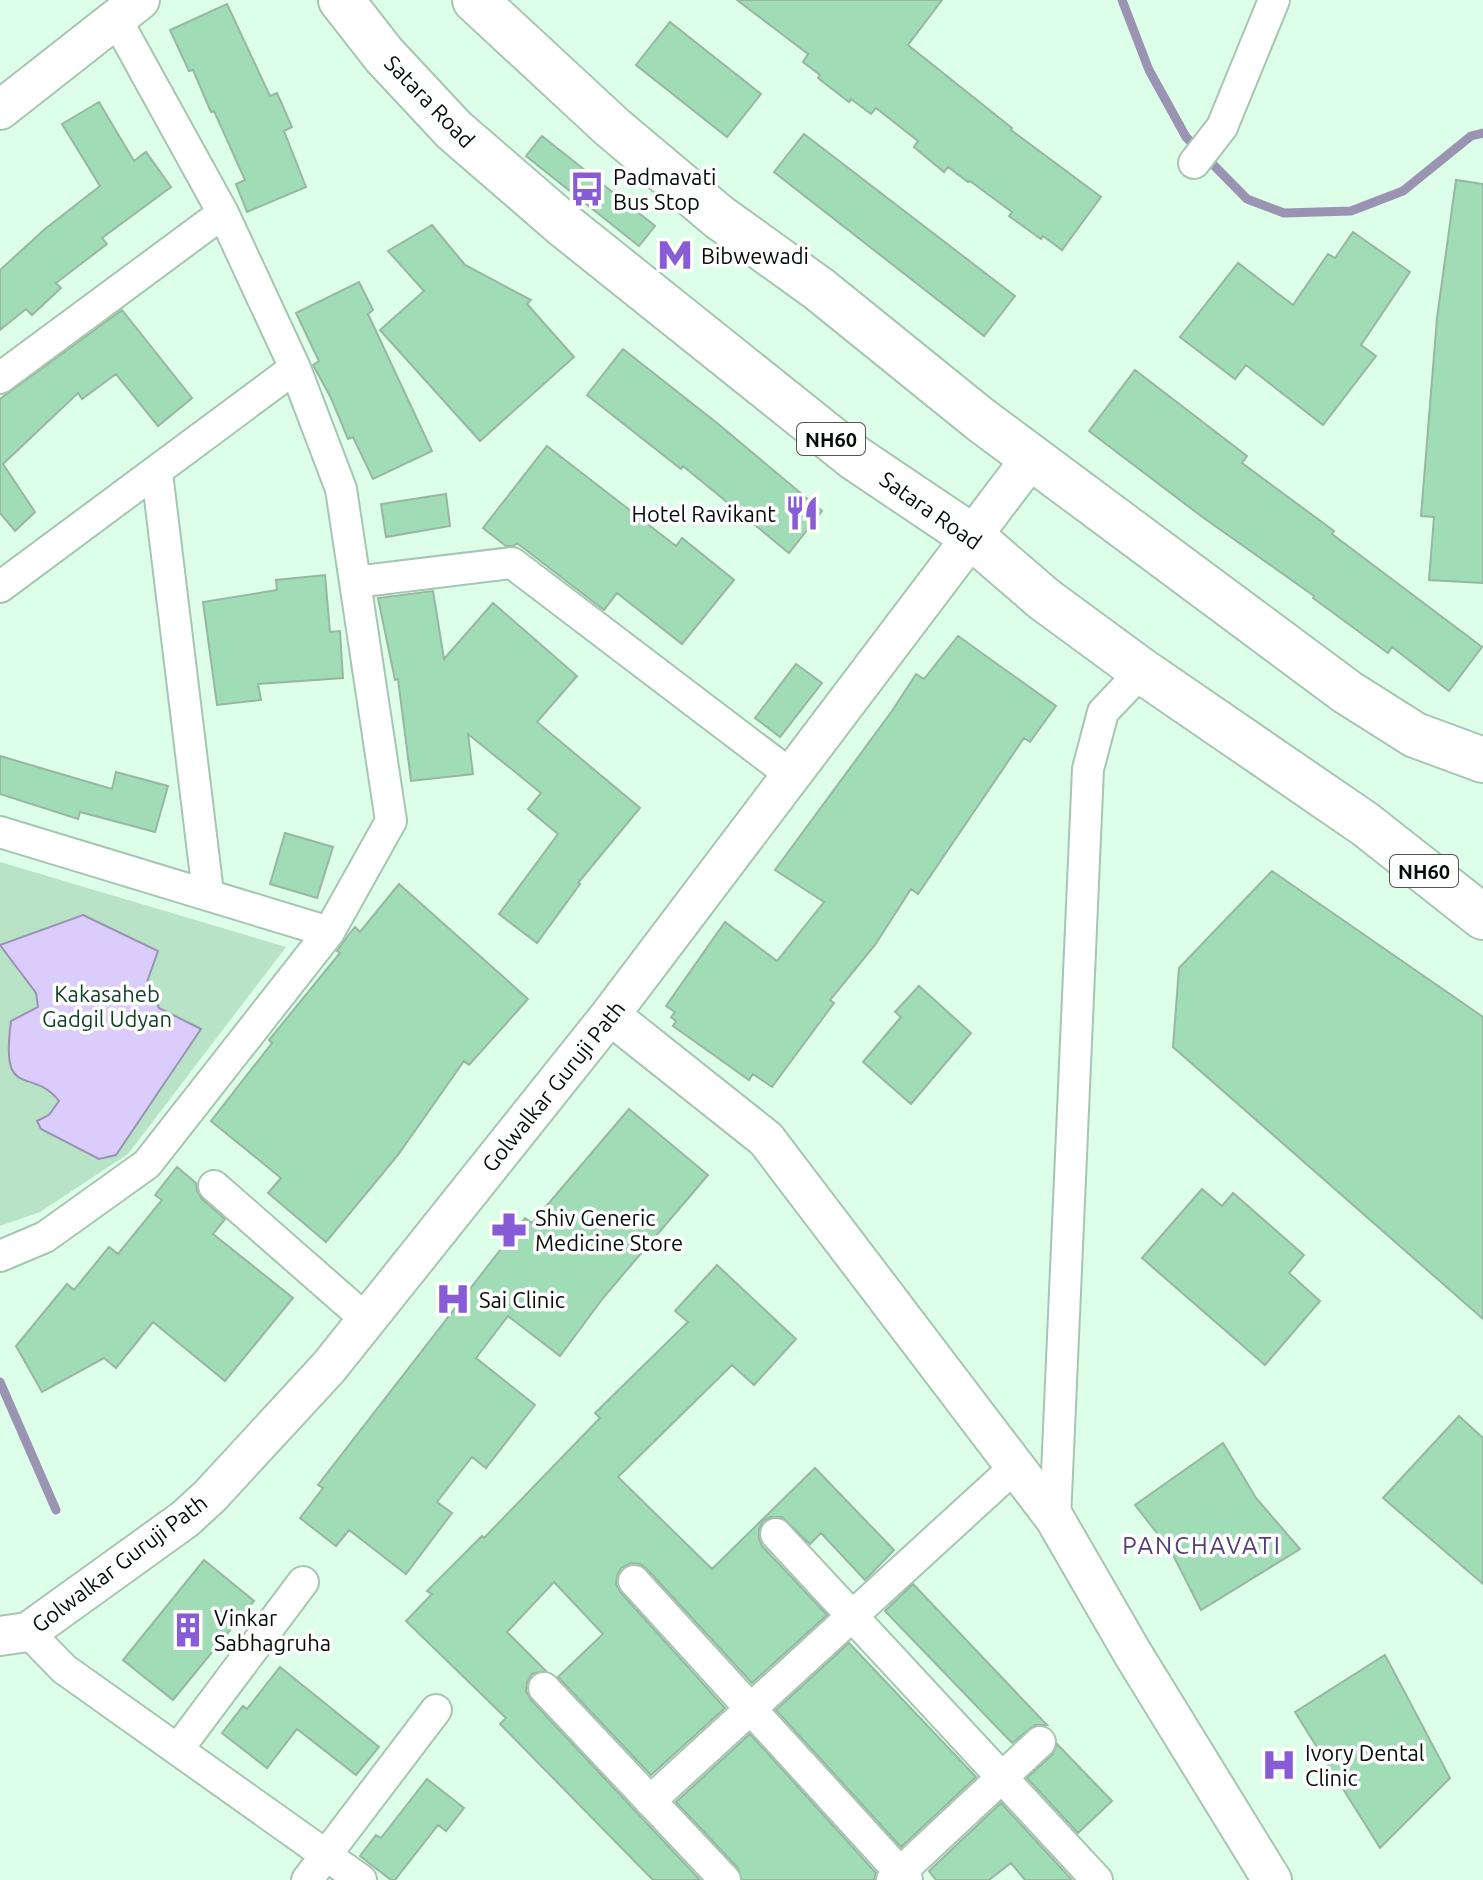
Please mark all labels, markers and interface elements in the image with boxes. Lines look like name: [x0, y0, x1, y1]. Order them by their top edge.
street label: Satara Road: [380, 50, 480, 152]
place label: Padmavati Bus Stop: [613, 164, 716, 214]
bus stop icon: Padmavati Bus Stop: [568, 170, 606, 208]
metro station icon: Bibwewadi: [656, 236, 694, 274]
place label: Bibwewadi: [701, 243, 809, 268]
road number: NH60: [797, 423, 865, 455]
street label: Satara Road: [875, 466, 987, 554]
restaurant icon: Hotel Ravikant: [783, 494, 821, 532]
place label: Hotel Ravikant: [632, 501, 776, 526]
road number: NH60: [1390, 855, 1458, 887]
park label: Kakasaheb Gadgil Udyan: [42, 981, 172, 1031]
street label: Golwalkar Guruji Path: [476, 996, 630, 1176]
place label: Shiv Generic Medicine Store: [535, 1205, 683, 1255]
pharmacy icon: Shiv Generic Medicine Store: [490, 1211, 528, 1249]
hospital icon: Sai Clinic: [434, 1280, 472, 1318]
place label: Sai Clinic: [479, 1287, 565, 1312]
street label: Golwalkar Guruji Path: [27, 1489, 211, 1637]
district label: PANCHAVATI: [1122, 1532, 1282, 1559]
place label: Vinkar Sabhagruha: [214, 1605, 331, 1655]
building icon: Vinkar Sabhagruha: [169, 1611, 207, 1649]
place label: Ivory Dental Clinic: [1305, 1740, 1425, 1790]
hospital icon: Ivory Dental Clinic: [1260, 1746, 1298, 1784]

